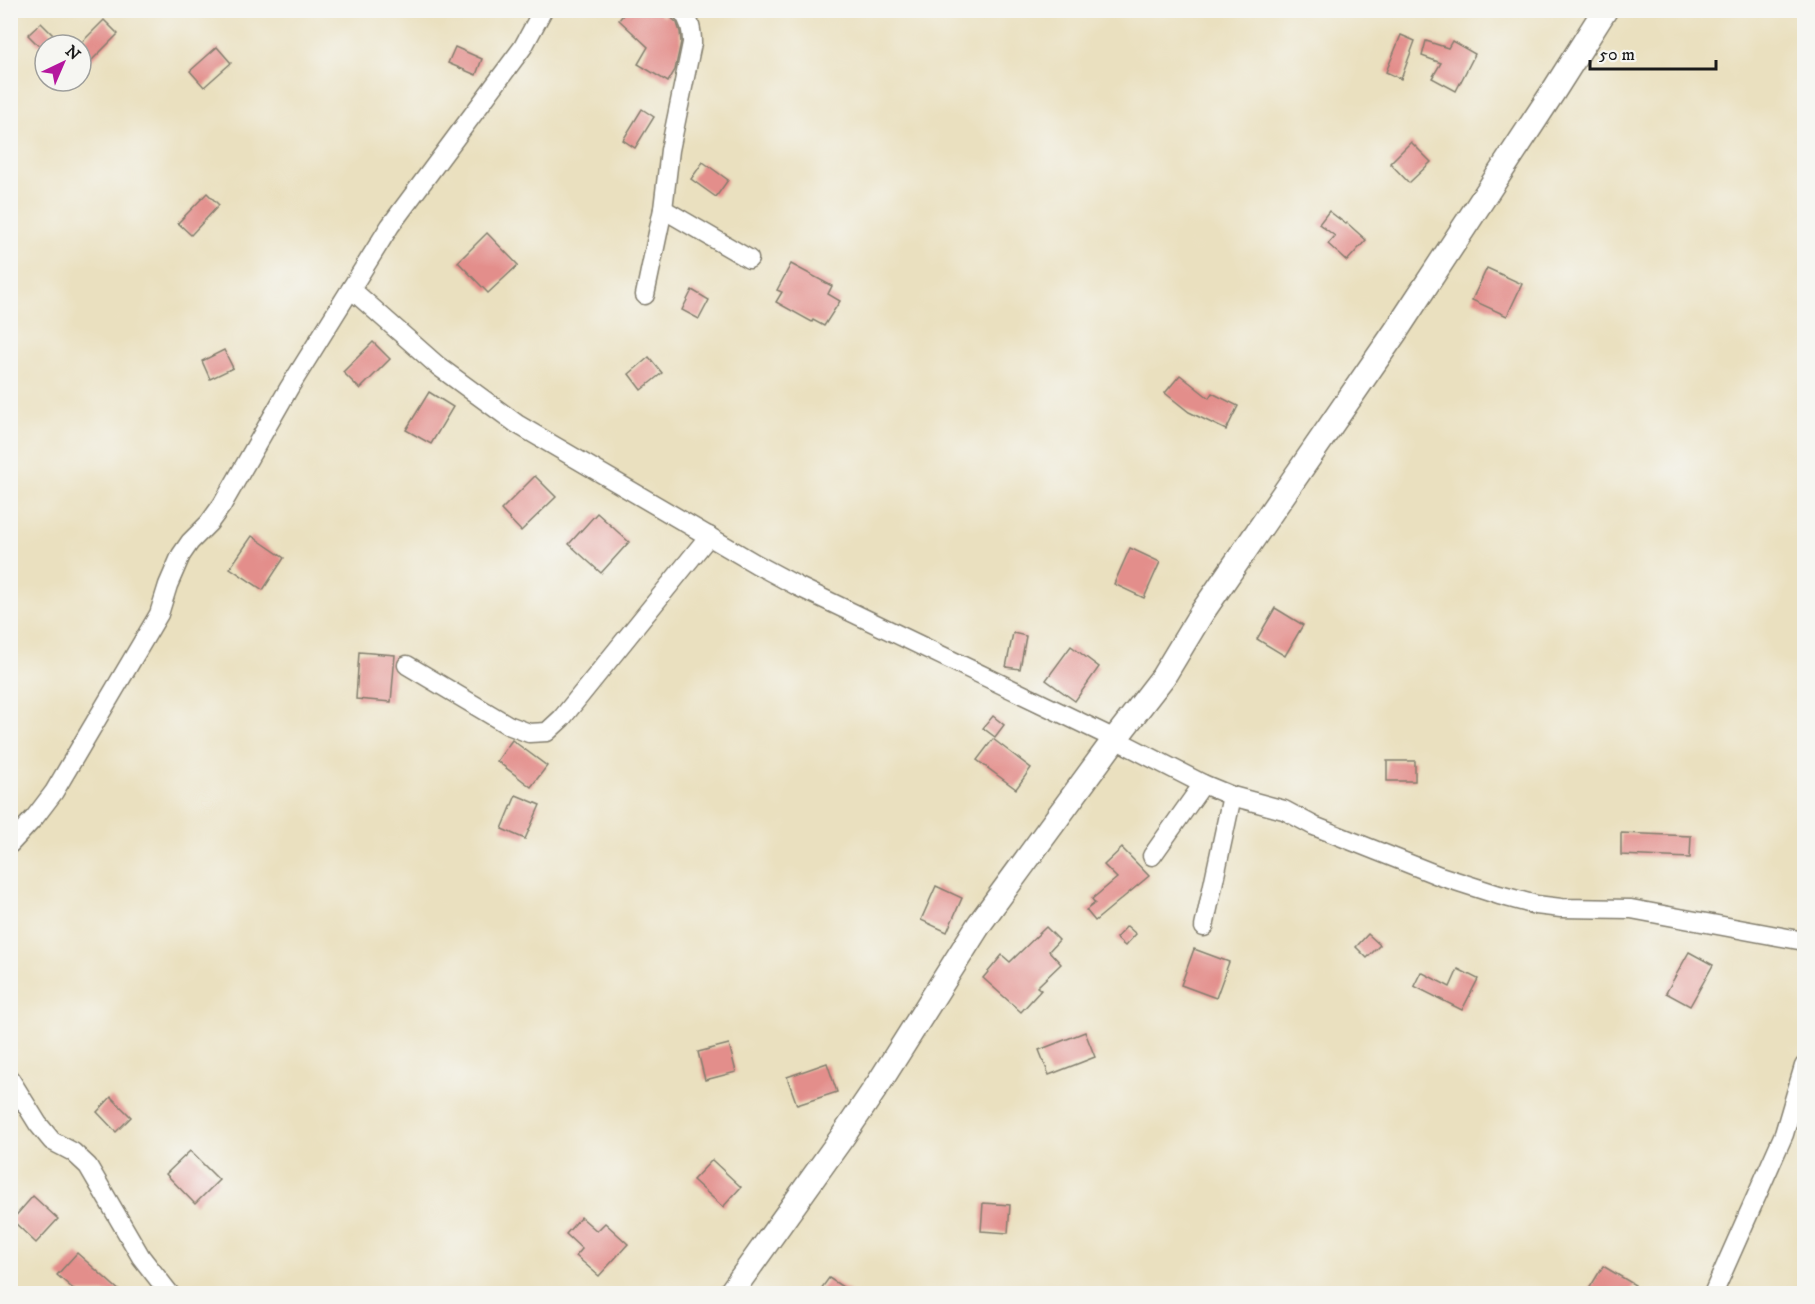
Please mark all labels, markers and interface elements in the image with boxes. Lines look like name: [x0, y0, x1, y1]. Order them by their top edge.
north arrow: [33, 33, 93, 93]
scale bar: [1590, 33, 1716, 71]
text: N: [61, 41, 84, 65]
text: 50 m: [1599, 44, 1635, 66]

